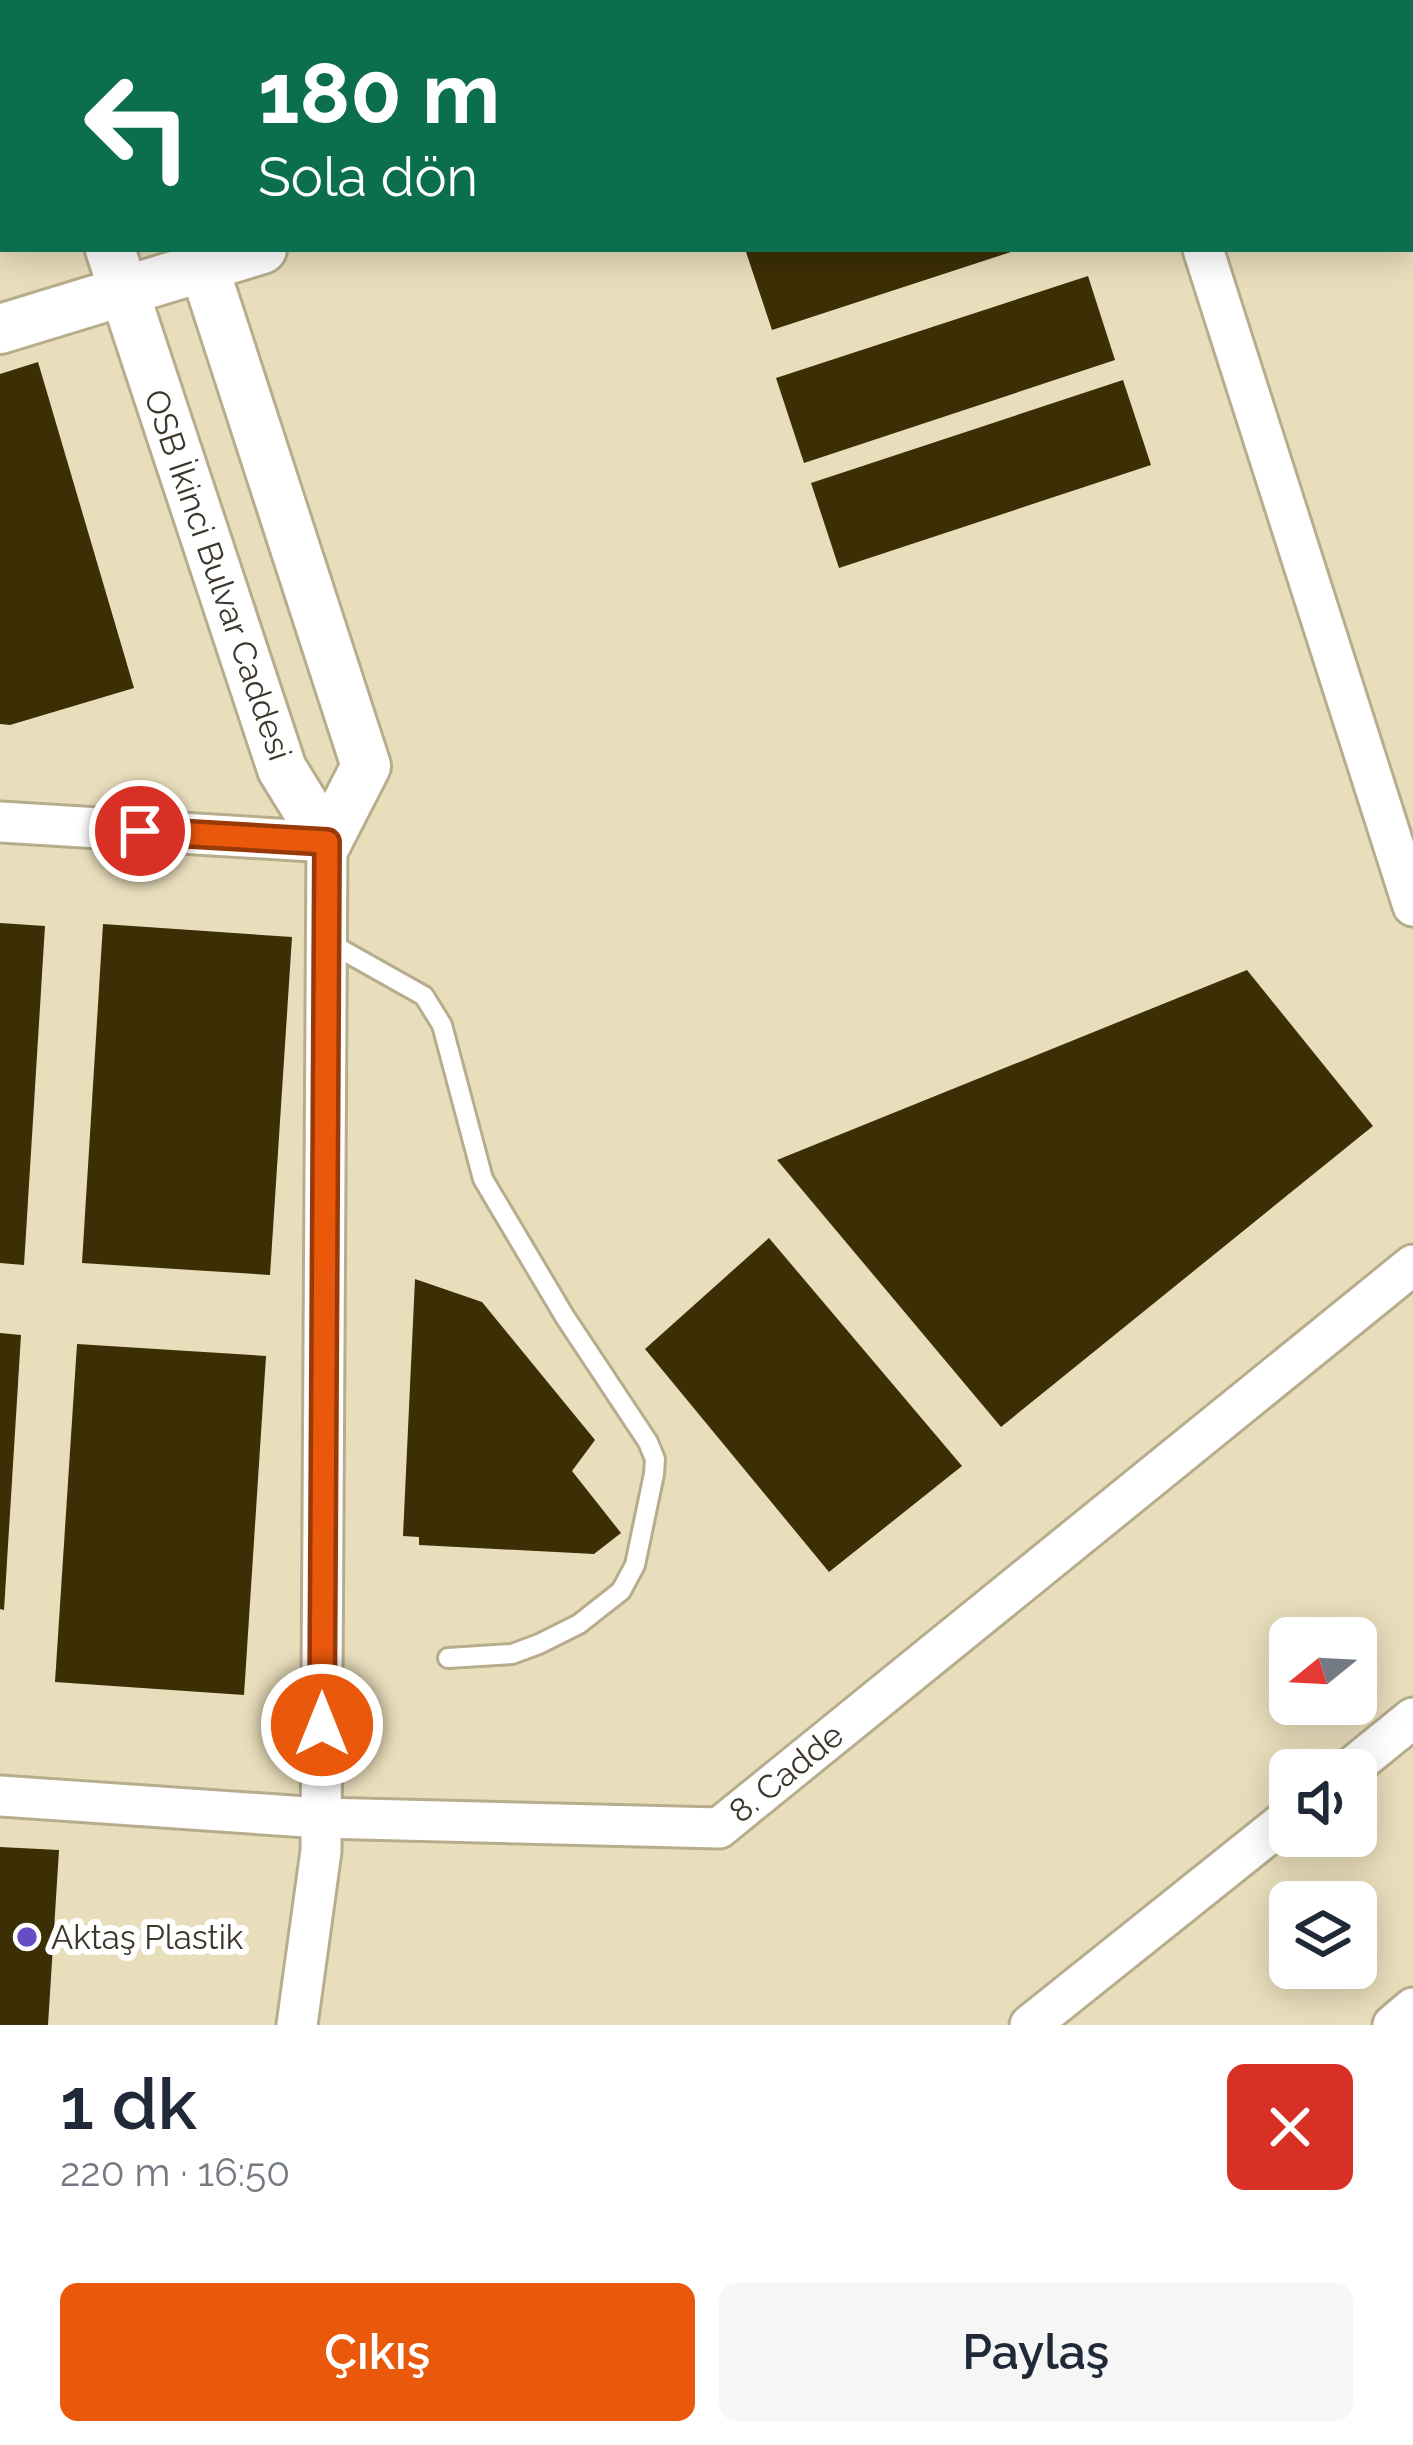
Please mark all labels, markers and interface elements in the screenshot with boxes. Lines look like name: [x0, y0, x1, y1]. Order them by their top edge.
text: 180 m: [258, 44, 500, 143]
icon: left: [60, 48, 216, 204]
text: Sola dön: [258, 145, 478, 209]
street label: OSB İkinci Bulvar Caddesi: [136, 384, 301, 766]
pin: [89, 780, 191, 882]
icon: arrive: [107, 798, 173, 864]
north arrow: [1269, 1617, 1377, 1725]
map controls: [1269, 1617, 1377, 1989]
position arrow: [259, 1662, 385, 1788]
street label: 8. Cadde: [721, 1715, 851, 1831]
button: sound: [1269, 1749, 1377, 1857]
button: layers: [1269, 1881, 1377, 1989]
place label: Aktaş Plastik: [51, 1918, 244, 1957]
marker: Aktaş Plastik: [14, 1924, 40, 1950]
text: 1 dk: [60, 2061, 197, 2146]
button: close: [1227, 2064, 1353, 2190]
text: 220 m · 16:50: [60, 2149, 290, 2195]
button: Çıkış: [60, 2283, 695, 2421]
button: Paylaş: [719, 2283, 1353, 2421]

